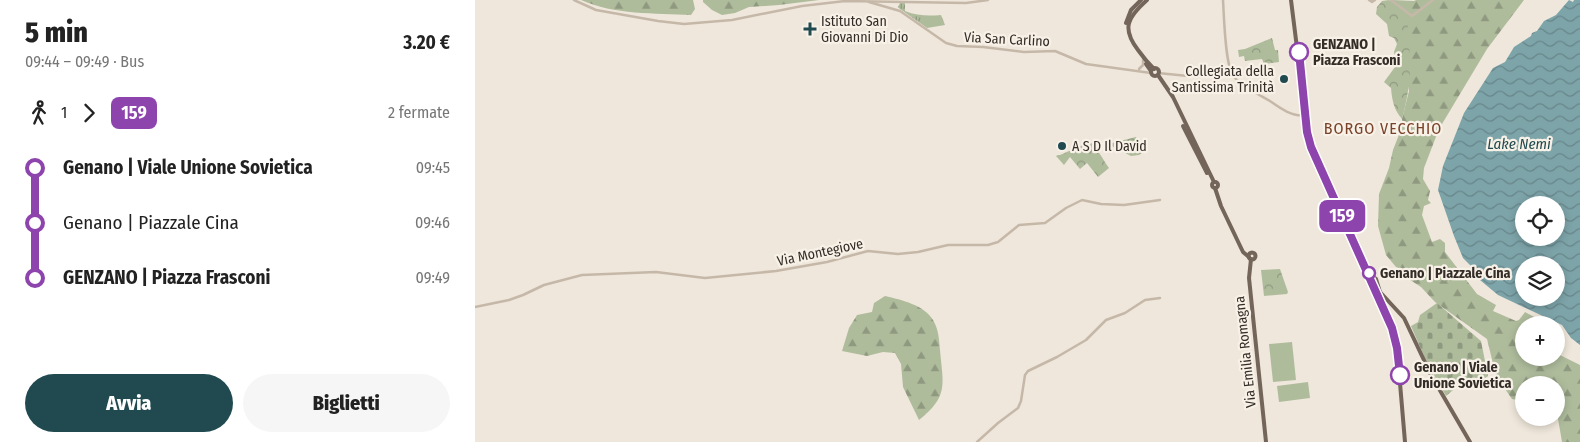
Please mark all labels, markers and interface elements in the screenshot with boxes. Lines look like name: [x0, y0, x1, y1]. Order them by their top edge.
place label: Istituto San Giovanni Di Dio: [821, 13, 908, 46]
text: 5 min: [25, 16, 88, 49]
marker: Istituto San Giovanni Di Dio: [803, 22, 817, 36]
street label: Via San Carlino: [964, 29, 1050, 50]
text: 3.20 €: [403, 31, 450, 54]
place label: GENZANO | Piazza Frasconi: [1313, 36, 1401, 69]
marker: GENZANO | Piazza Frasconi: [1289, 42, 1309, 62]
text: 09:44 – 09:49 · Bus: [25, 52, 144, 71]
place label: Collegiata della Santissima Trinità: [1172, 63, 1274, 96]
marker: Collegiata della Santissima Trinità: [1278, 73, 1290, 85]
icon: walk: [25, 99, 53, 127]
icon: forward: [75, 99, 103, 127]
text: 159: [121, 102, 147, 124]
text: 1: [61, 103, 67, 122]
text: 2 fermate: [388, 103, 450, 122]
district label: BORGO VECCHIO: [1324, 119, 1442, 138]
water label: Lake Nemi: [1487, 135, 1551, 153]
place label: A S D Il David: [1072, 138, 1147, 155]
marker: A S D Il David: [1056, 140, 1068, 152]
text: Genano | Viale Unione Sovietica: [63, 156, 313, 179]
text: 09:45: [416, 158, 450, 177]
map controls: [1515, 196, 1565, 426]
button: locate: [1515, 196, 1565, 246]
line badge: 159: [1313, 200, 1371, 232]
text: 159: [1329, 205, 1355, 227]
text: Genano | Piazzale Cina: [63, 211, 239, 234]
text: 09:46: [415, 213, 450, 232]
street label: Via Montegiove: [776, 235, 865, 270]
button: layers: [1515, 256, 1565, 306]
place label: Genano | Piazzale Cina: [1380, 265, 1511, 282]
text: GENZANO | Piazza Frasconi: [63, 266, 270, 289]
marker: Genano | Piazzale Cina: [1362, 266, 1376, 280]
text: 09:49: [415, 268, 450, 287]
street label: Via Emilia Romagna: [1231, 295, 1260, 409]
button: +: [1515, 316, 1565, 366]
place label: Genano | Viale Unione Sovietica: [1414, 359, 1511, 392]
marker: Genano | Viale Unione Sovietica: [1390, 365, 1410, 385]
button: Avvia: [25, 374, 233, 432]
button: Biglietti: [243, 374, 450, 432]
button: −: [1515, 376, 1565, 426]

